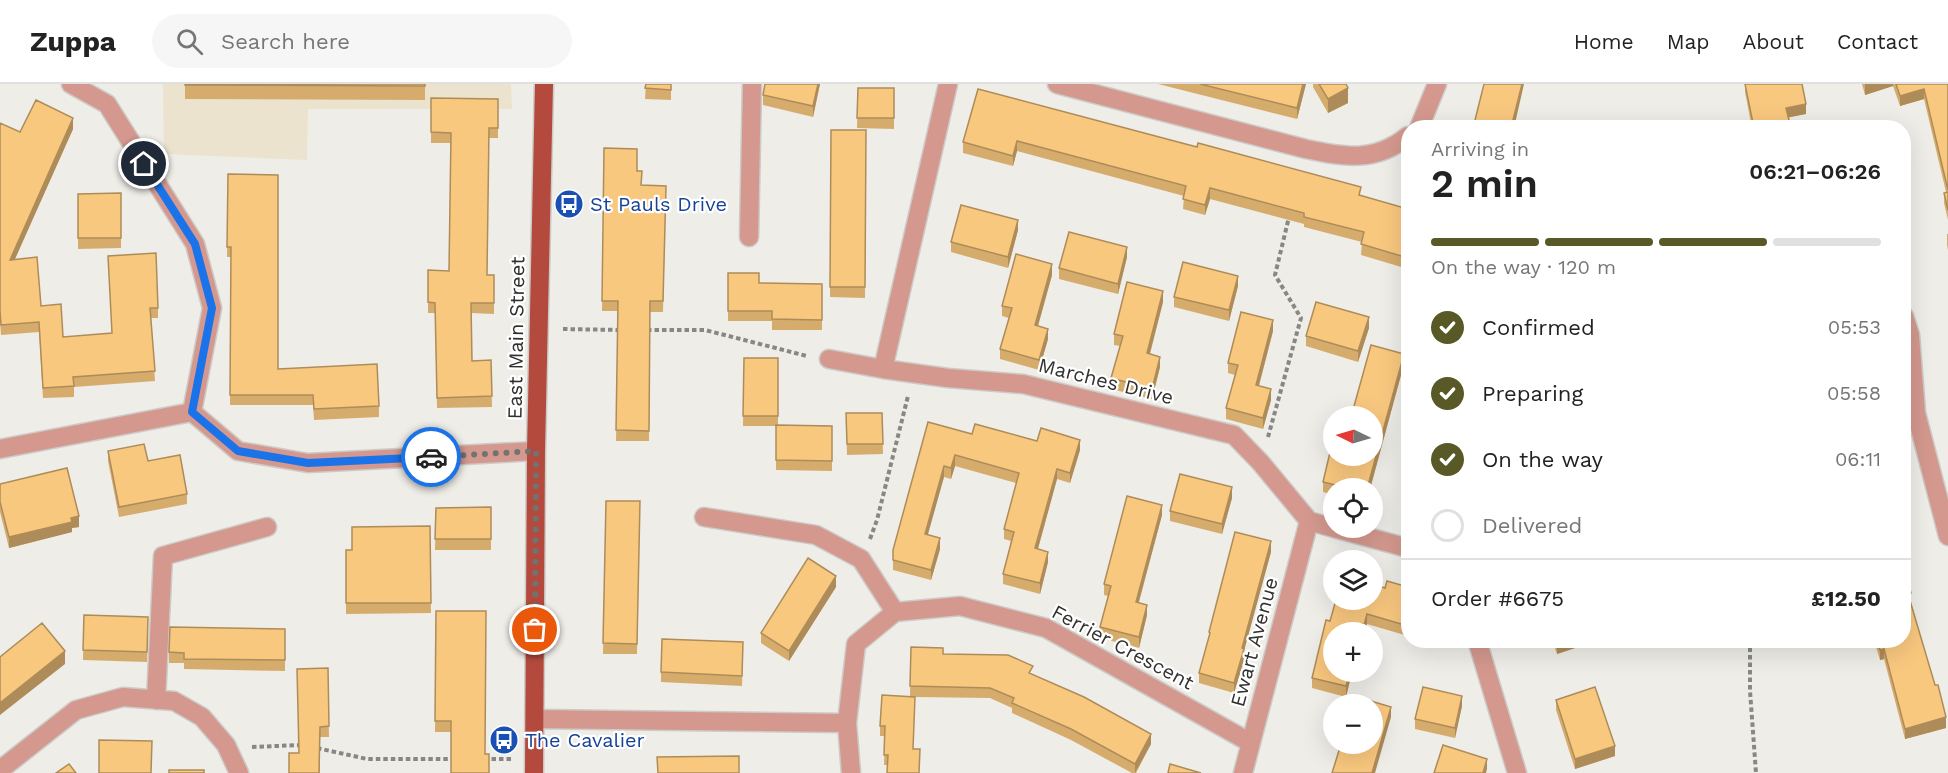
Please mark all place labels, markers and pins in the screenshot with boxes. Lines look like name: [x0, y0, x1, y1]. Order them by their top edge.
pin: [118, 138, 169, 189]
bus stop icon: St Pauls Drive: [553, 188, 585, 220]
place label: St Pauls Drive: [590, 192, 727, 216]
pin: [509, 604, 560, 655]
bus stop icon: The Cavalier: [488, 724, 520, 756]
place label: The Cavalier: [525, 728, 645, 752]

